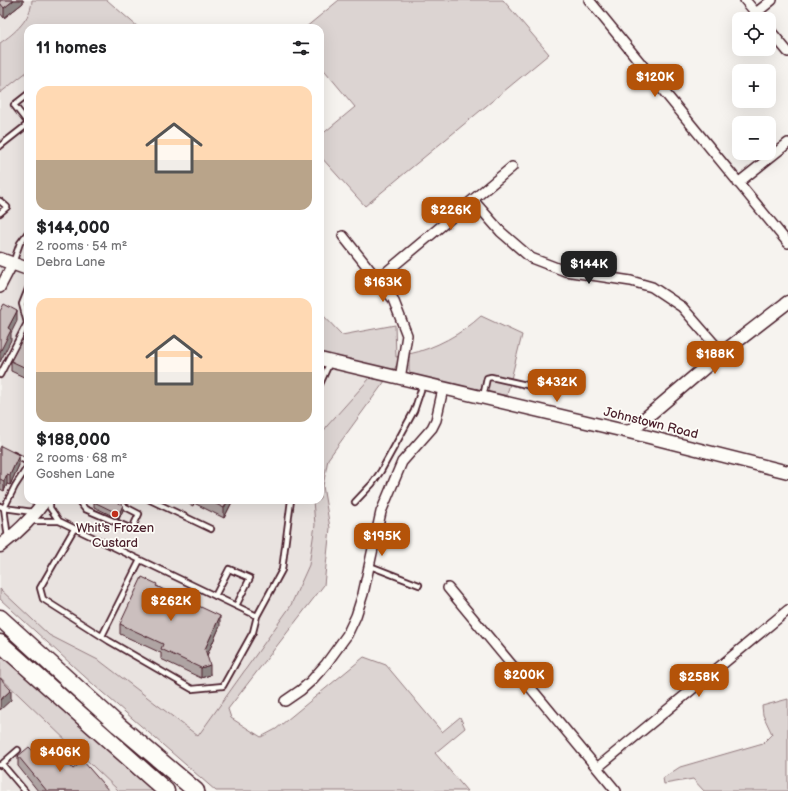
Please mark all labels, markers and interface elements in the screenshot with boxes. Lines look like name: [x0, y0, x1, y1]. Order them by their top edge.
map controls: [732, 12, 776, 160]
button: locate: [732, 12, 776, 56]
icon: filters: [290, 37, 312, 59]
text: 11 homes: [36, 38, 107, 58]
pin: $120K: [627, 64, 683, 98]
button: +: [732, 64, 776, 108]
text: $120K: [636, 69, 674, 85]
icon: home: [138, 112, 210, 184]
button: −: [732, 116, 776, 160]
pin: $226K: [423, 197, 479, 231]
text: $226K: [431, 202, 471, 218]
text: $144,000: [36, 218, 110, 238]
text: 2 rooms · 54 m²: [36, 238, 127, 254]
pin: $144K: [561, 251, 617, 285]
text: Debra Lane: [36, 254, 105, 270]
text: $144K: [570, 256, 608, 272]
pin: $163K: [355, 269, 411, 303]
text: $163K: [364, 274, 402, 290]
icon: home: [138, 324, 210, 396]
pin: $188K: [687, 341, 743, 375]
text: $188K: [696, 346, 734, 362]
pin: $432K: [529, 369, 585, 403]
text: $432K: [537, 374, 577, 390]
street label: Johnstown Road: [602, 404, 700, 442]
text: $188,000: [36, 430, 110, 450]
text: 2 rooms · 68 m²: [36, 450, 127, 466]
text: Goshen Lane: [36, 466, 115, 482]
marker: Whit's Frozen Custard: [110, 509, 120, 519]
place label: Whit's Frozen Custard: [76, 520, 154, 551]
pin: $195K: [354, 523, 410, 557]
text: $195K: [363, 528, 401, 544]
pin: $262K: [143, 588, 199, 622]
text: $262K: [151, 593, 191, 609]
pin: $200K: [496, 662, 552, 696]
pin: $258K: [671, 664, 727, 698]
text: $200K: [503, 667, 545, 683]
text: $258K: [679, 669, 719, 685]
pin: $406K: [32, 739, 88, 773]
text: $406K: [39, 744, 81, 760]

